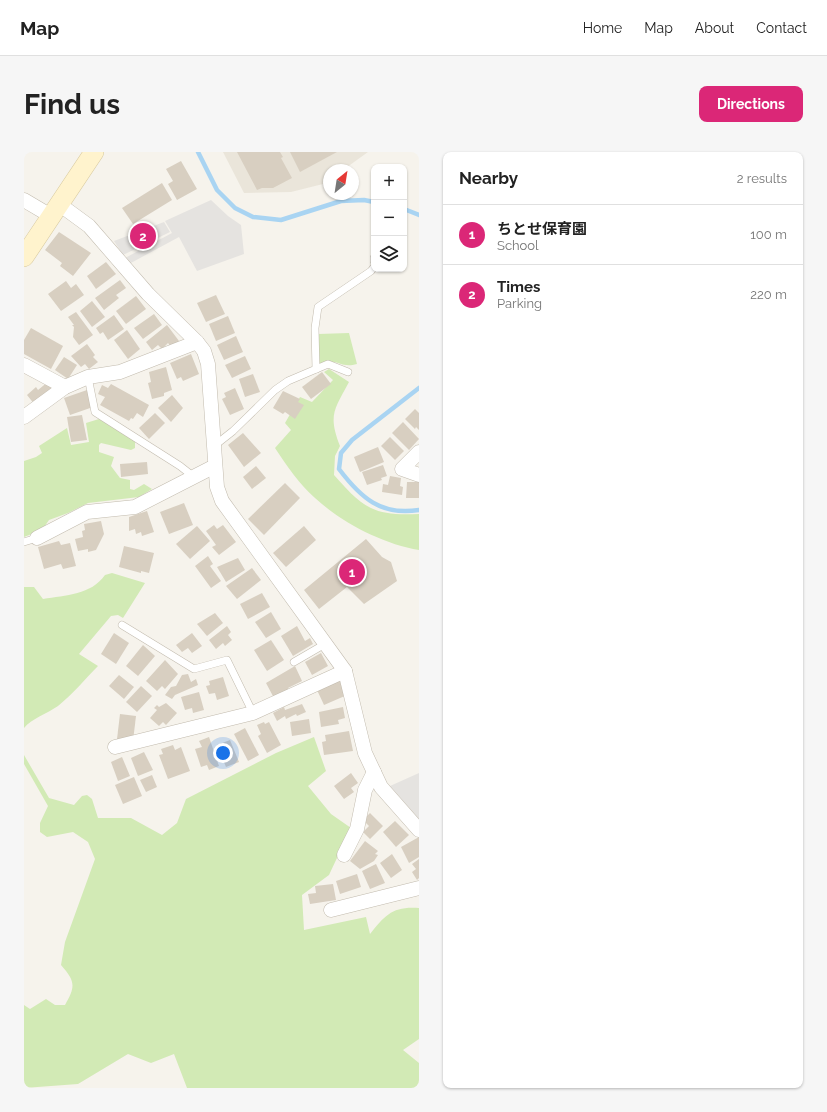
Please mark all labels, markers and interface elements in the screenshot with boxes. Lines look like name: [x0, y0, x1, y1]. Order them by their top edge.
text: Map: [20, 17, 59, 39]
text: Home: [583, 20, 622, 36]
text: Map: [644, 20, 673, 36]
text: About: [695, 20, 734, 36]
text: Contact: [756, 20, 807, 36]
button: Directions: [699, 86, 803, 122]
text: Find us: [24, 88, 120, 121]
north arrow: [323, 164, 359, 200]
map controls: [371, 164, 407, 272]
button: +: [371, 164, 407, 200]
text: Nearby: [459, 168, 518, 188]
text: 2 results: [737, 171, 787, 186]
button: −: [371, 200, 407, 236]
text: ちとせ保育園: [497, 220, 587, 238]
pin: 2: [130, 221, 156, 251]
text: 1: [469, 227, 475, 242]
text: 100 m: [750, 227, 787, 242]
button: layers: [371, 236, 407, 272]
text: School: [497, 238, 539, 253]
text: Times: [497, 278, 540, 296]
text: 2: [468, 287, 476, 302]
text: 220 m: [750, 287, 787, 302]
text: Parking: [497, 296, 542, 311]
pin: 1: [339, 557, 365, 587]
your location: [213, 743, 233, 763]

